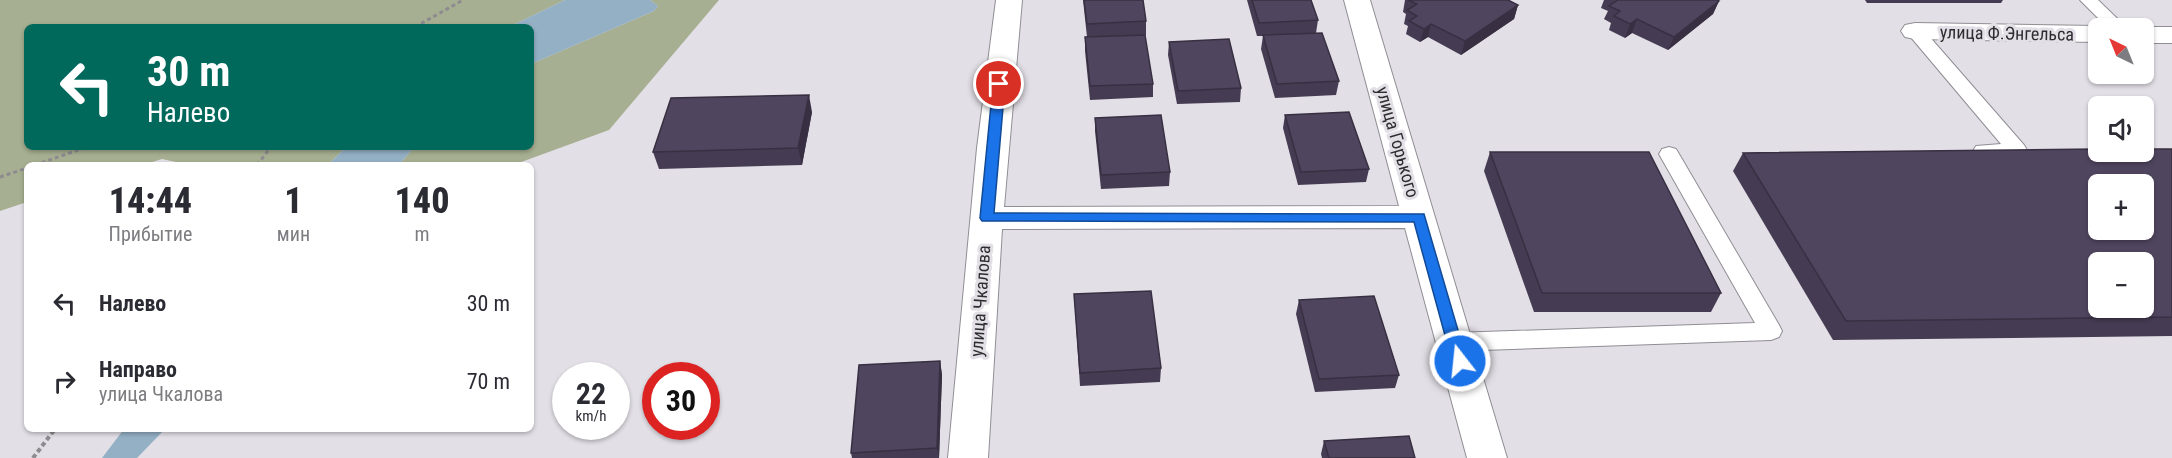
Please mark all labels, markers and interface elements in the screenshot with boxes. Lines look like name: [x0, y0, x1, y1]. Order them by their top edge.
north arrow: [2088, 18, 2154, 84]
map controls: [2088, 18, 2154, 318]
street label: улица Ф.Энгельса: [1940, 21, 2074, 45]
text: 30 m: [147, 47, 230, 96]
icon: left: [48, 48, 126, 126]
pin: [973, 58, 1024, 109]
icon: arrive: [982, 67, 1015, 100]
street label: улица Горького: [1372, 84, 1424, 200]
button: sound: [2088, 96, 2154, 162]
text: Налево: [147, 97, 230, 129]
button: +: [2088, 174, 2154, 240]
text: 14:44: [109, 180, 192, 222]
text: 1: [284, 180, 303, 222]
text: 140: [395, 180, 449, 222]
text: Прибытие: [108, 222, 192, 246]
text: мин: [277, 222, 310, 246]
text: m: [414, 222, 430, 246]
street label: улица Чкалова: [966, 245, 994, 357]
button: −: [2088, 252, 2154, 318]
icon: left: [48, 287, 81, 320]
text: Налево: [99, 291, 166, 316]
text: 30 m: [467, 291, 510, 316]
position arrow: [1428, 329, 1492, 393]
text: Направо: [99, 357, 177, 382]
speed limit sign: 30: [642, 362, 720, 440]
icon: right: [48, 365, 81, 398]
text: 70 m: [467, 369, 510, 394]
text: 22: [576, 376, 606, 411]
text: улица Чкалова: [99, 382, 223, 406]
text: km/h: [576, 407, 606, 425]

